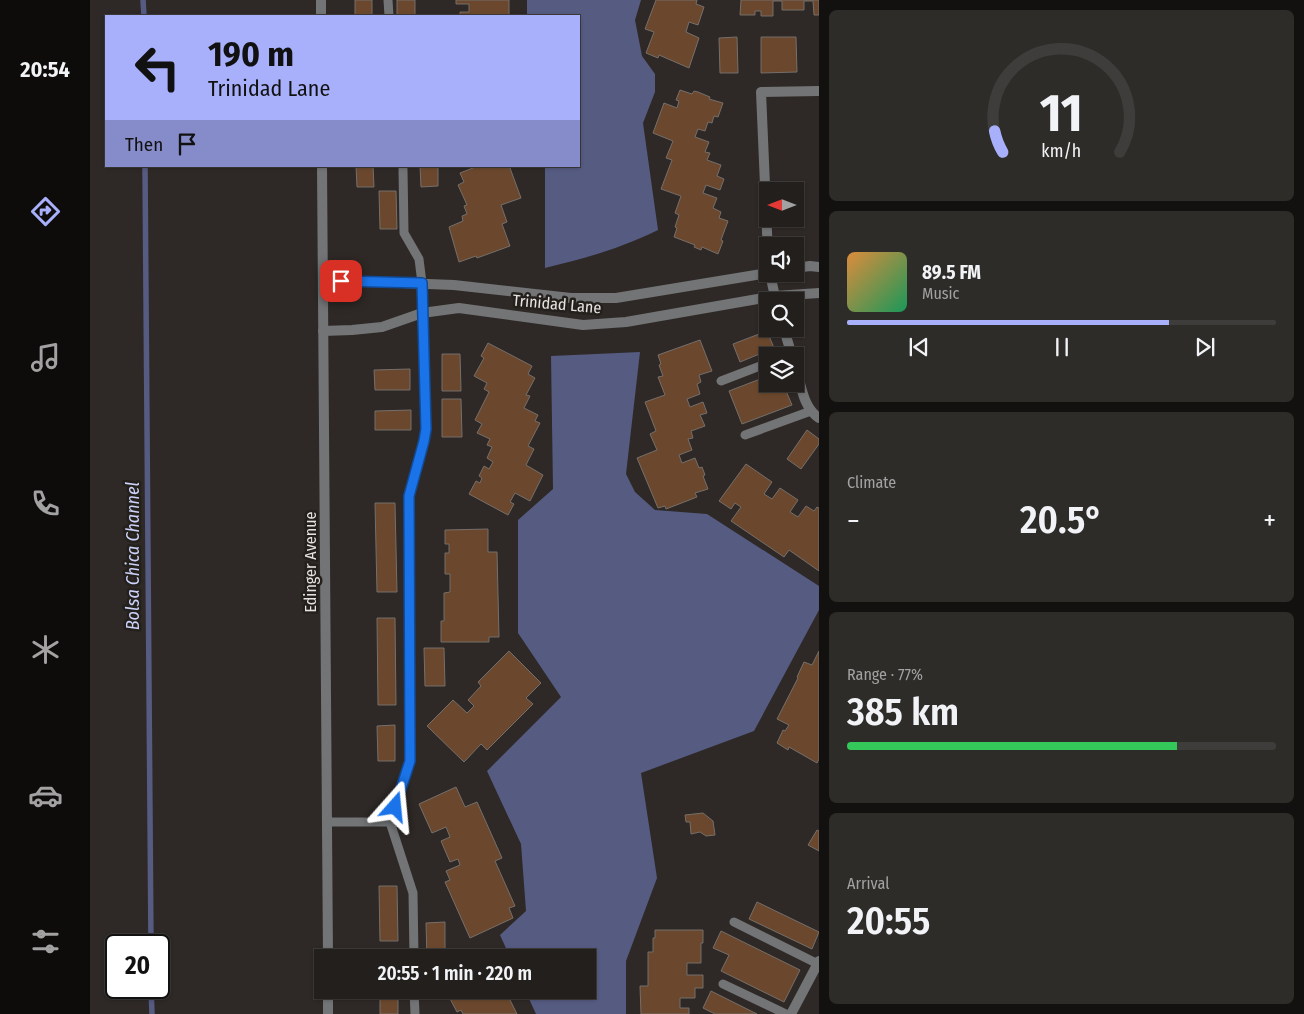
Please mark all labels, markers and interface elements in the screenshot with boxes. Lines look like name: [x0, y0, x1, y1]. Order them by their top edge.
text: 190 m: [208, 33, 294, 75]
icon: left: [125, 35, 190, 100]
text: 20:54: [20, 56, 70, 83]
text: Trinidad Lane: [208, 75, 330, 102]
text: 11: [1040, 82, 1083, 145]
icon: arrive: [173, 130, 201, 158]
text: Then: [125, 133, 163, 156]
text: km/h: [1042, 140, 1081, 162]
north arrow: [759, 182, 804, 228]
map controls: [759, 182, 804, 392]
icon: directions: [28, 194, 63, 229]
button: sound: [759, 237, 804, 282]
pin: [320, 260, 362, 302]
text: 89.5 FM: [922, 261, 981, 284]
icon: arrive: [327, 267, 355, 295]
text: Music: [922, 284, 959, 303]
street label: Trinidad Lane: [512, 291, 602, 317]
button: search: [759, 292, 804, 337]
icon: previous: [905, 333, 933, 361]
icon: pause: [1048, 333, 1076, 361]
icon: next: [1191, 333, 1219, 361]
icon: music: [28, 340, 63, 375]
button: layers: [759, 347, 804, 392]
text: Climate: [847, 473, 896, 492]
water label: Bolsa Chica Channel: [122, 481, 144, 630]
icon: phone: [28, 486, 63, 521]
text: 20.5°: [1020, 497, 1103, 543]
text: −: [847, 504, 860, 537]
text: +: [1263, 504, 1276, 537]
street label: Edinger Avenue: [301, 512, 320, 612]
icon: climate: [28, 632, 63, 667]
text: Range · 77%: [847, 665, 923, 684]
text: 385 km: [847, 689, 959, 735]
icon: car: [28, 778, 63, 813]
position arrow: [368, 780, 420, 832]
text: Arrival: [847, 874, 889, 893]
text: 20:55: [847, 898, 930, 944]
icon: filters: [28, 924, 63, 959]
speed limit sign: 20: [105, 934, 170, 999]
text: 20:55 · 1 min · 220 m: [378, 962, 532, 985]

